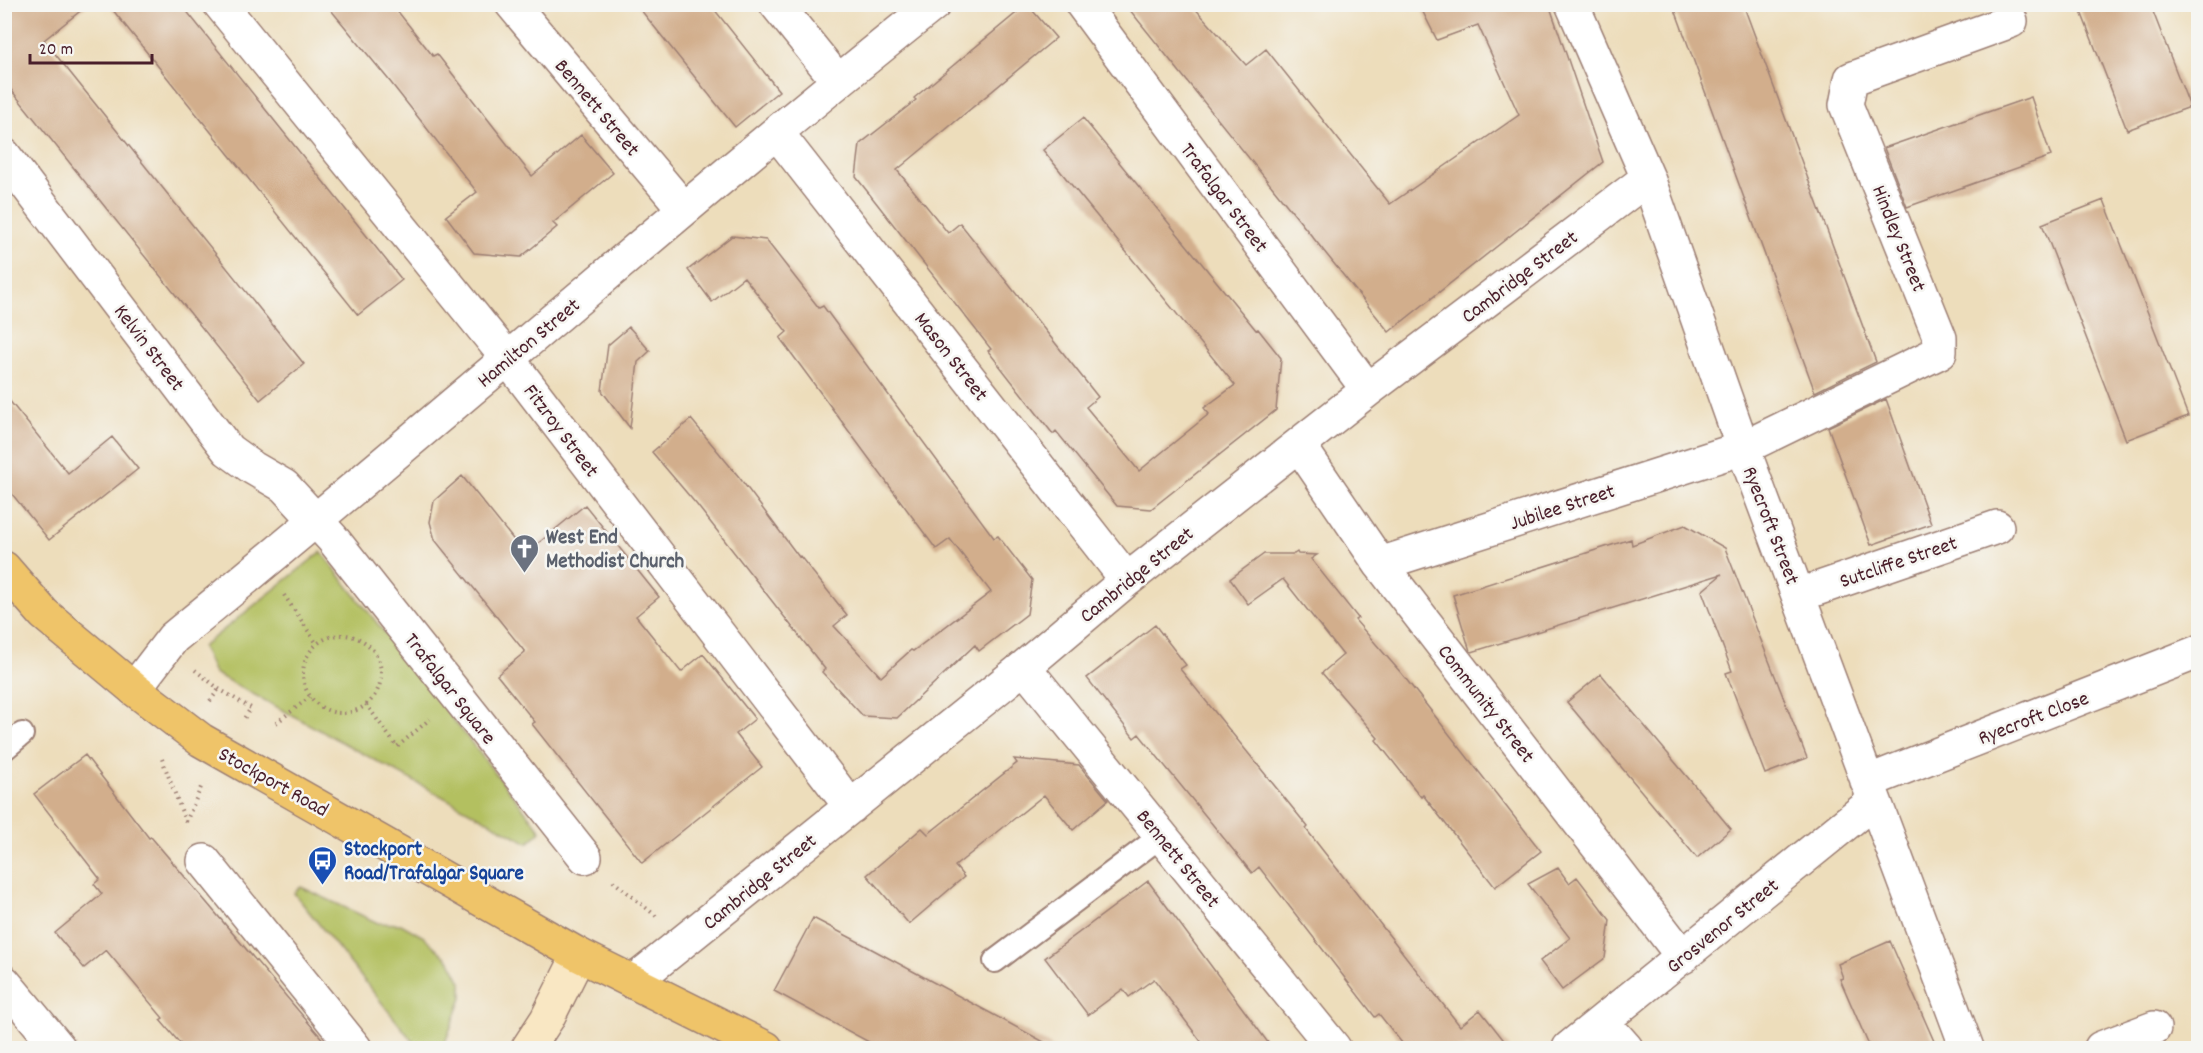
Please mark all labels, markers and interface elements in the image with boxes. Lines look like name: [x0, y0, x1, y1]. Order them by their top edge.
scale bar: [30, 27, 152, 65]
text: 20 m: [39, 38, 73, 63]
street label: Bennett Street: [546, 54, 646, 164]
street label: Trafalgar Street: [1171, 137, 1274, 260]
street label: Hindley Street: [1862, 181, 1932, 297]
street label: Cambridge Street: [1456, 224, 1586, 332]
street label: Hamilton Street: [472, 292, 588, 396]
street label: Kelvin Street: [105, 299, 190, 399]
street label: Mason Street: [905, 307, 994, 409]
street label: Fitzroy Street: [514, 379, 605, 485]
street label: Ryecroft Street: [1733, 463, 1806, 590]
street label: Jubilee Street: [1506, 478, 1620, 540]
street label: Cambridge Street: [1074, 521, 1202, 632]
place label: West End Methodist Church: [546, 524, 685, 578]
street label: Sutcliffe Street: [1836, 530, 1962, 598]
church icon: West End Methodist Church: [509, 532, 541, 574]
street label: Trafalgar Square: [395, 628, 502, 752]
street label: Community Street: [1429, 639, 1541, 771]
street label: Ryecroft Close: [1974, 685, 2094, 755]
street label: Stockport Road: [212, 741, 333, 826]
street label: Bennett Street: [1128, 804, 1226, 916]
street label: Cambridge Street: [697, 828, 825, 939]
place label: Stockport Road/Trafalgar Square: [344, 836, 524, 890]
bus stop icon: Stockport Road/Trafalgar Square: [307, 844, 339, 886]
street label: Grosvenor Street: [1661, 872, 1787, 982]

